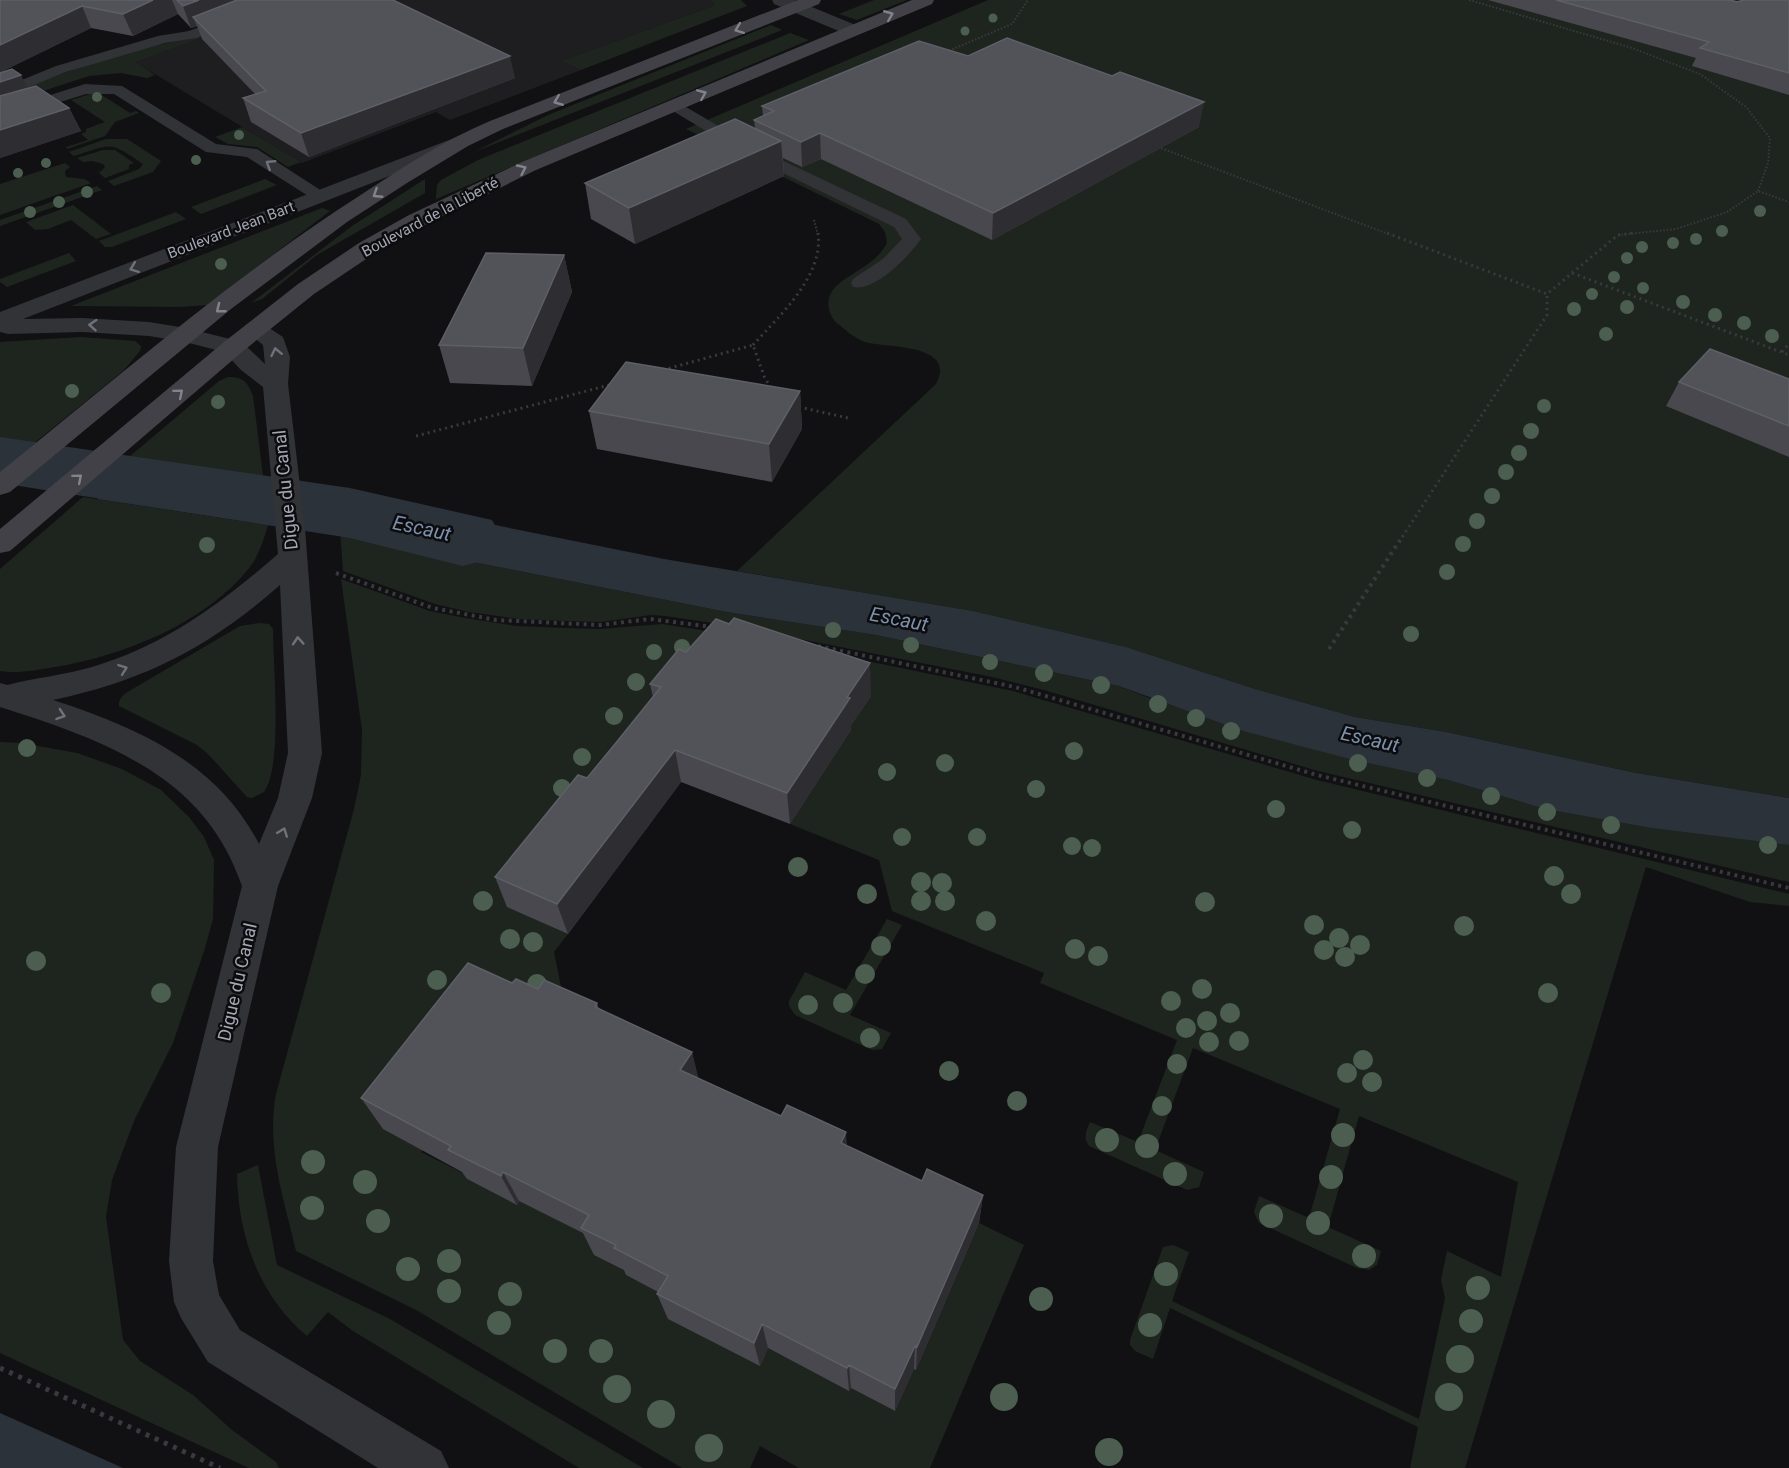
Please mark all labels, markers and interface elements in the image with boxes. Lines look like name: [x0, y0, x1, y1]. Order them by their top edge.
one-way arrow: [883, 10, 894, 22]
one-way arrow: [735, 22, 746, 34]
one-way arrow: [696, 89, 707, 101]
one-way arrow: [553, 94, 564, 106]
one-way arrow: [266, 160, 276, 172]
one-way arrow: [516, 164, 527, 176]
street label: Boulevard de la Liberté: [359, 173, 501, 261]
one-way arrow: [373, 187, 384, 198]
street label: Boulevard Jean Bart: [165, 197, 297, 262]
one-way arrow: [129, 261, 140, 274]
one-way arrow: [215, 301, 226, 312]
one-way arrow: [88, 319, 97, 332]
one-way arrow: [270, 347, 283, 357]
one-way arrow: [172, 390, 183, 401]
street label: Digue du Canal: [268, 429, 302, 551]
one-way arrow: [71, 474, 82, 485]
water label: Escaut: [391, 510, 454, 546]
water label: Escaut: [868, 602, 931, 637]
one-way arrow: [292, 636, 305, 645]
one-way arrow: [117, 664, 128, 676]
one-way arrow: [55, 708, 66, 721]
water label: Escaut: [1339, 721, 1402, 757]
one-way arrow: [275, 827, 288, 838]
street label: Digue du Canal: [213, 921, 261, 1043]

